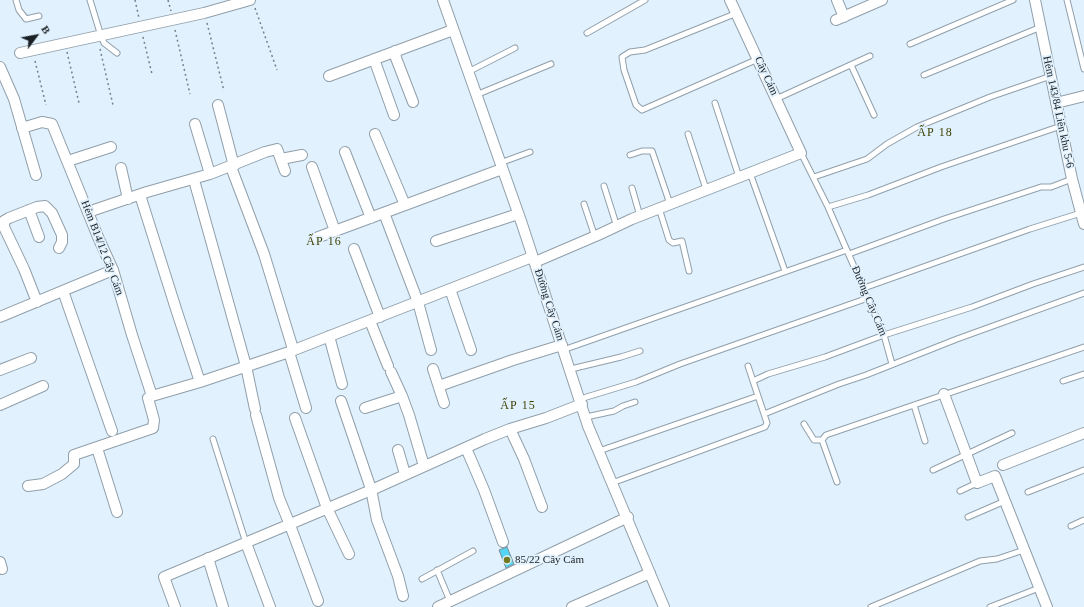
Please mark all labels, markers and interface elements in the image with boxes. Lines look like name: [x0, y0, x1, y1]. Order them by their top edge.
north arrow: [16, 16, 56, 56]
text: B: [39, 23, 53, 36]
street label: Cây Cám: [751, 55, 781, 97]
street label: Hẻm 143/84 Liên khu 5-6: [1040, 55, 1076, 169]
district label: ẤP 18: [917, 126, 953, 140]
street label: Hẻm B14/12 Cây Cám: [78, 199, 126, 297]
district label: ẤP 16: [306, 235, 342, 249]
street label: Đường Cây Cám: [848, 264, 890, 338]
street label: Đường Cây Cám: [531, 267, 567, 343]
district label: ẤP 15: [500, 399, 536, 413]
place label: 85/22 Cây Cám: [515, 553, 584, 567]
marker: 85/22 Cây Cám: [502, 555, 512, 565]

